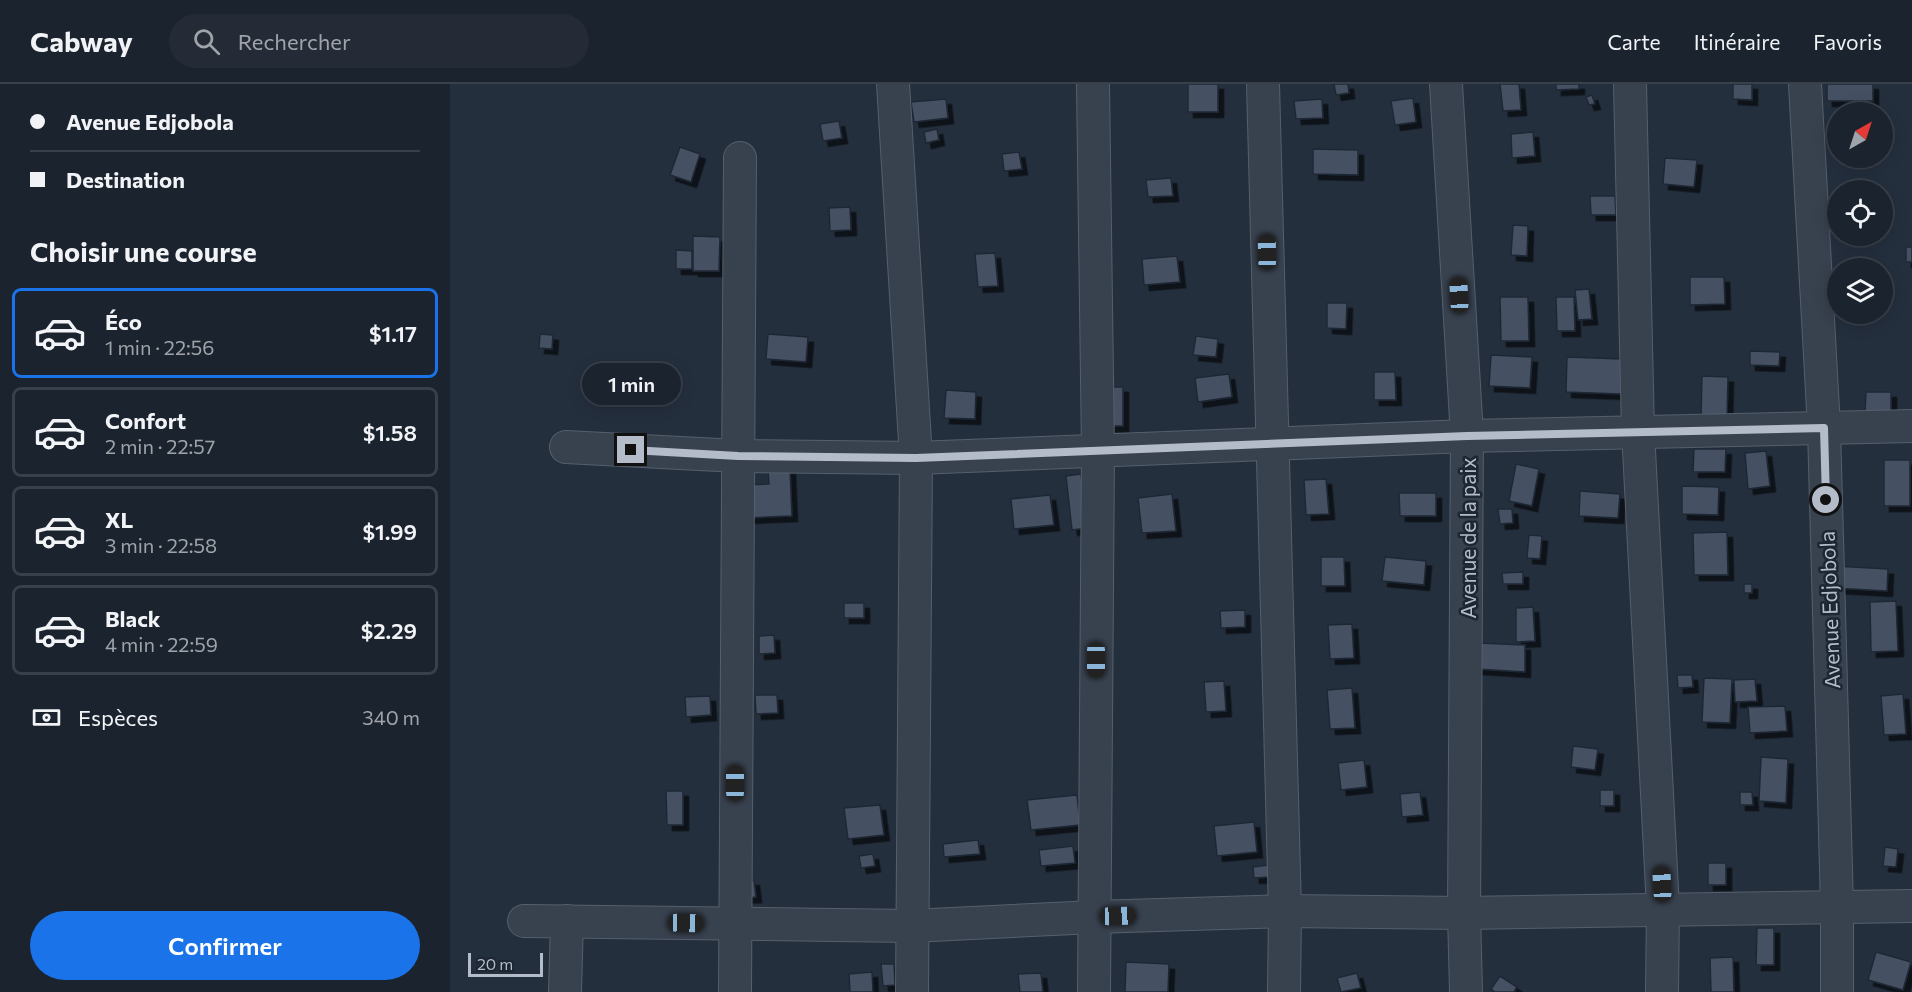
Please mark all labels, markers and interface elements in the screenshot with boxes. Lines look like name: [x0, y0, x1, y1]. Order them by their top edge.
search box: [169, 14, 589, 68]
text: Cabway: [30, 24, 133, 58]
icon: search: [190, 25, 223, 58]
text: Rechercher: [238, 28, 351, 55]
text: Carte: [1607, 29, 1661, 54]
text: Itinéraire: [1694, 29, 1780, 54]
text: Favoris: [1813, 29, 1882, 54]
north arrow: [1827, 102, 1893, 168]
map controls: [1827, 102, 1893, 324]
text: Avenue Edjobola: [66, 108, 234, 135]
text: Destination: [66, 166, 185, 193]
button: locate: [1827, 180, 1893, 246]
car: [1258, 234, 1276, 270]
text: Choisir une course: [30, 235, 257, 268]
button: layers: [1827, 258, 1893, 324]
car: [1449, 277, 1469, 313]
icon: car: [33, 306, 87, 360]
text: Éco: [105, 308, 142, 335]
text: $1.17: [369, 320, 417, 347]
text: 1 min · 22:56: [105, 335, 214, 359]
callout: 1 min: [582, 363, 681, 405]
text: 1 min: [608, 372, 655, 396]
icon: car: [33, 405, 87, 459]
text: Confort: [105, 407, 186, 434]
text: $1.58: [363, 419, 417, 446]
text: 2 min · 22:57: [105, 434, 215, 458]
route end: [617, 436, 644, 463]
street label: Avenue de la paix: [1455, 457, 1480, 619]
route start: [1812, 486, 1839, 513]
icon: car: [33, 504, 87, 558]
text: XL: [105, 506, 133, 533]
text: $1.99: [362, 518, 417, 545]
street label: Avenue Edjobola: [1814, 531, 1844, 689]
text: 3 min · 22:58: [105, 533, 217, 557]
icon: car: [33, 603, 87, 657]
text: Black: [105, 605, 160, 632]
text: $2.29: [361, 617, 417, 644]
text: 4 min · 22:59: [105, 632, 218, 656]
car: [1087, 642, 1105, 678]
icon: cash: [30, 701, 63, 734]
text: Espèces: [78, 704, 158, 731]
text: 340 m: [362, 705, 420, 729]
car: [726, 765, 744, 801]
car: [1652, 866, 1672, 902]
car: [1100, 906, 1136, 926]
button: Confirmer: [30, 911, 420, 980]
car: [668, 914, 704, 932]
scale bar: [468, 950, 543, 978]
text: 20 m: [477, 954, 513, 973]

